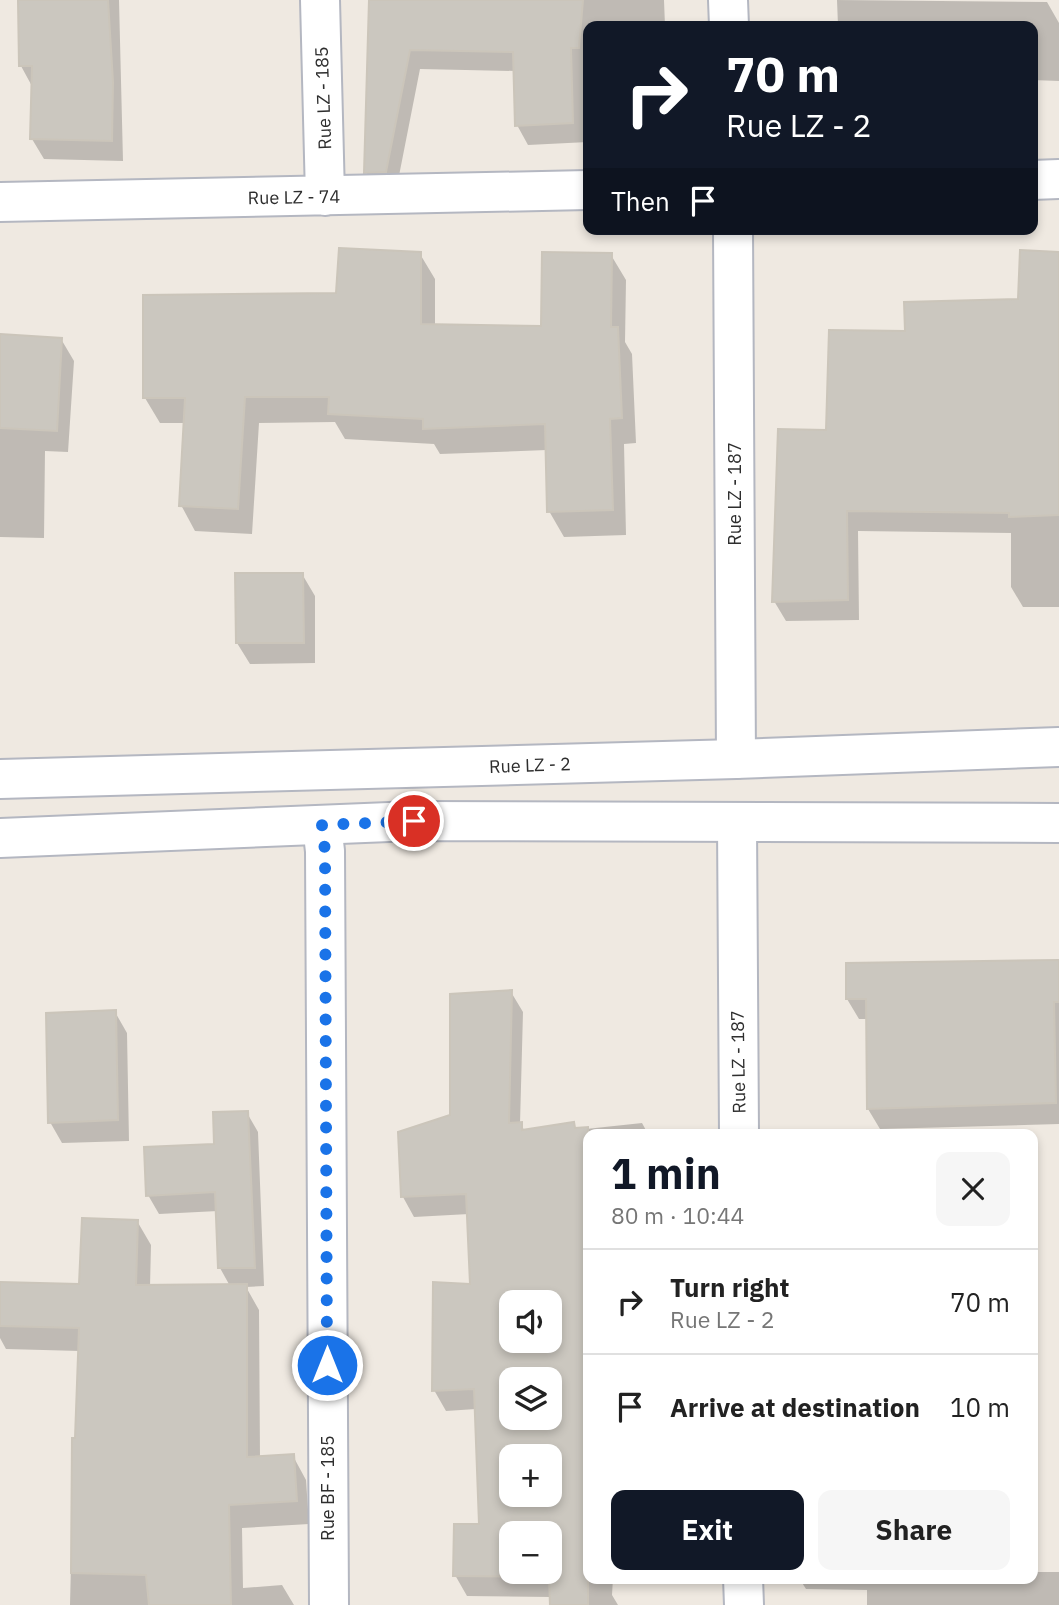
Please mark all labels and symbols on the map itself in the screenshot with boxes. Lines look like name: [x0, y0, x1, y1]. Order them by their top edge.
street label: Rue LZ - 185: [310, 46, 336, 150]
street label: Rue LZ - 74: [247, 185, 341, 209]
street label: Rue LZ - 187: [723, 442, 746, 546]
street label: Rue LZ - 2: [489, 752, 571, 778]
pin: [384, 791, 444, 851]
street label: Rue LZ - 187: [726, 1010, 750, 1114]
position arrow: [290, 1328, 364, 1402]
street label: Rue BF - 185: [316, 1435, 339, 1541]

